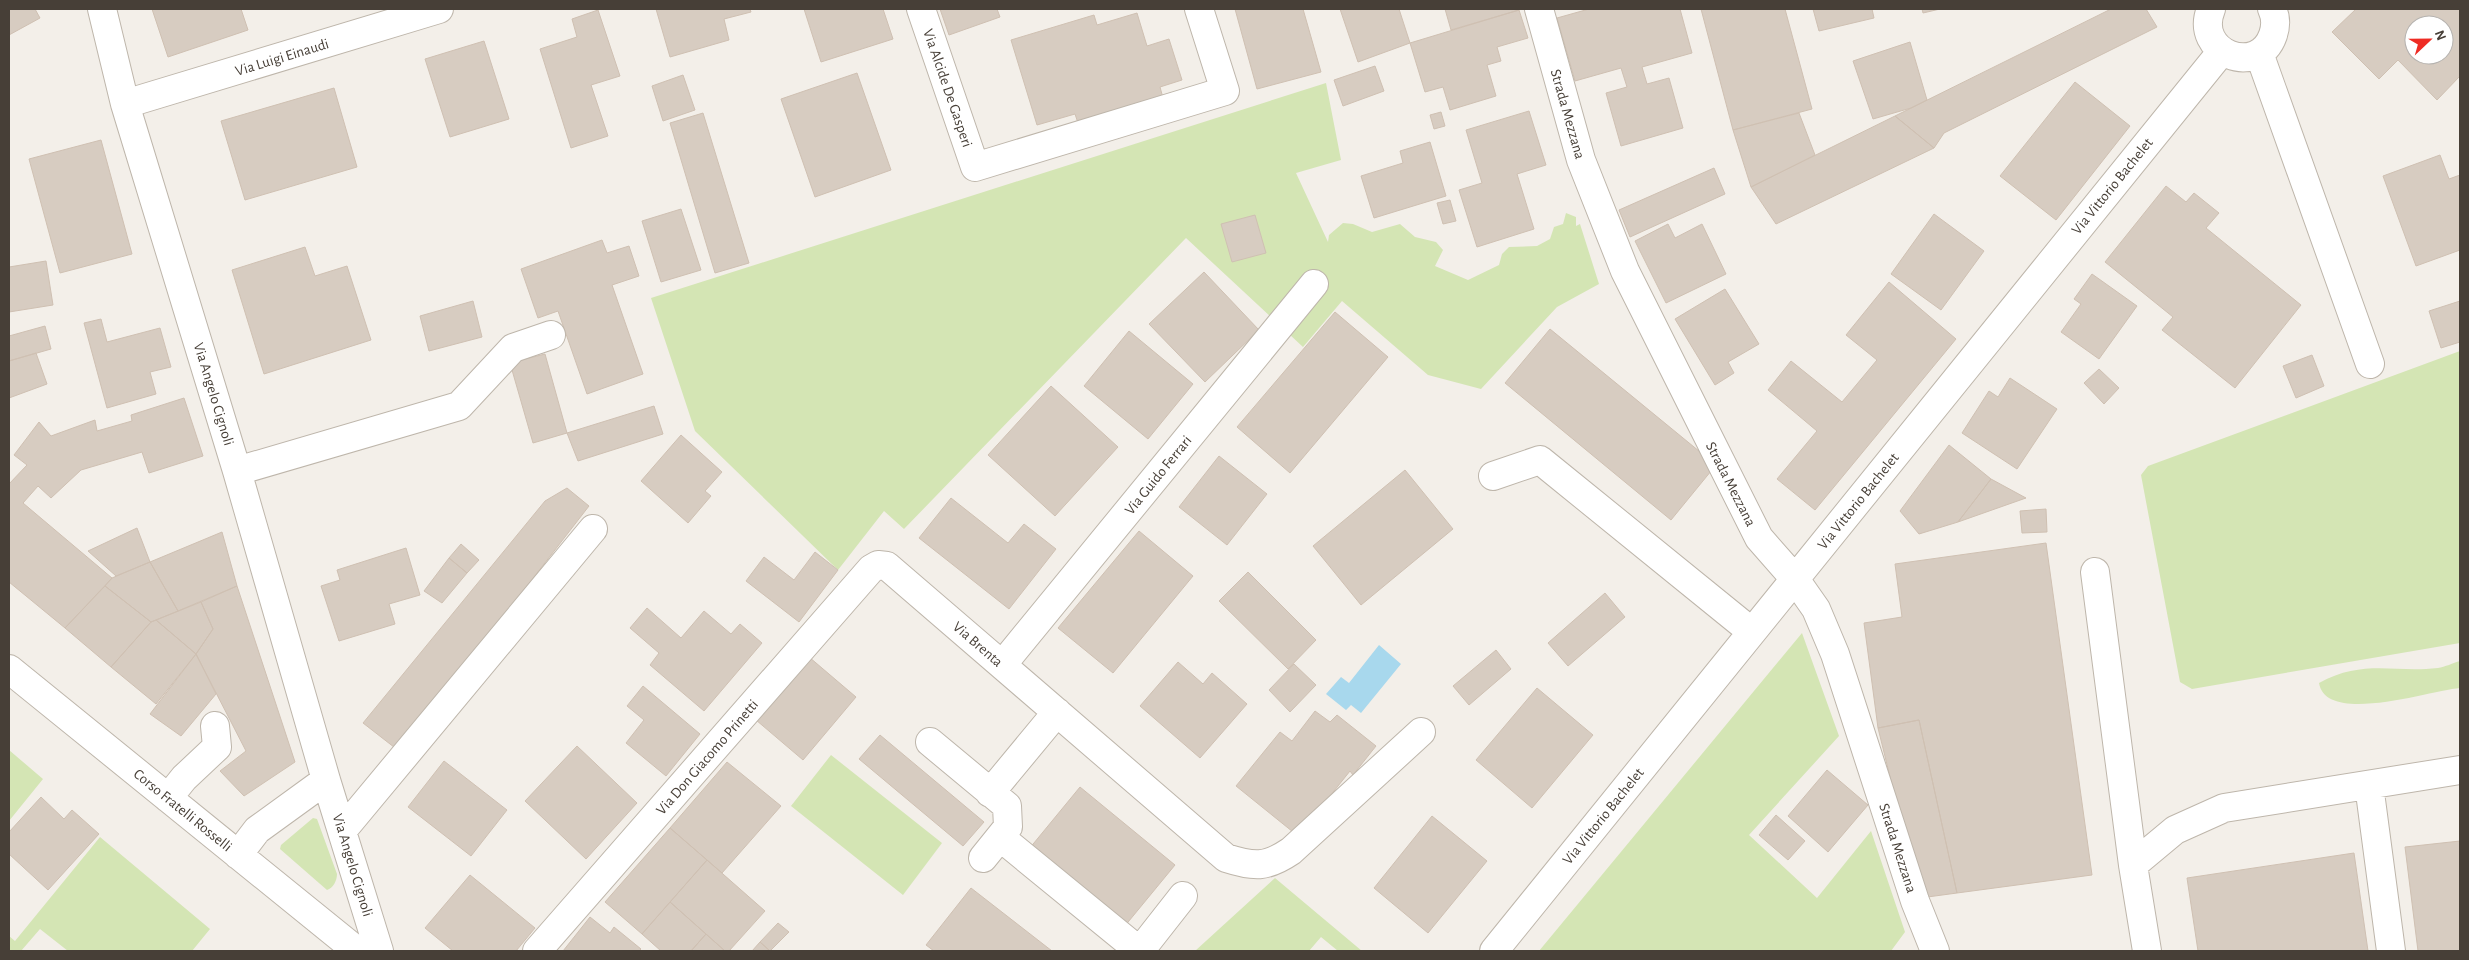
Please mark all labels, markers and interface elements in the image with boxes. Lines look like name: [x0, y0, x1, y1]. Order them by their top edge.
north arrow: [2404, 15, 2454, 65]
street label: Via Alcide De Gasperi: [920, 27, 975, 149]
text: N: [2432, 28, 2448, 43]
street label: Via Luigi Einaudi: [234, 36, 331, 79]
street label: Strada Mezzana: [1548, 67, 1588, 161]
street label: Via Vittorio Bachelet: [2069, 135, 2156, 237]
street label: Via Angelo Cignoli: [191, 341, 236, 447]
street label: Via Guido Ferrari: [1122, 433, 1195, 518]
street label: Strada Mezzana: [1703, 439, 1758, 529]
street label: Via Vittorio Bachelet: [1815, 450, 1902, 552]
street label: Via Brenta: [950, 619, 1006, 670]
street label: Via Don Giacomo Prinetti: [654, 697, 761, 818]
street label: Via Vittorio Bachelet: [1560, 765, 1647, 867]
street label: Corso Fratelli Rosselli: [131, 766, 235, 855]
street label: Strada Mezzana: [1876, 802, 1919, 895]
street label: Via Angelo Cignoli: [330, 812, 375, 918]

